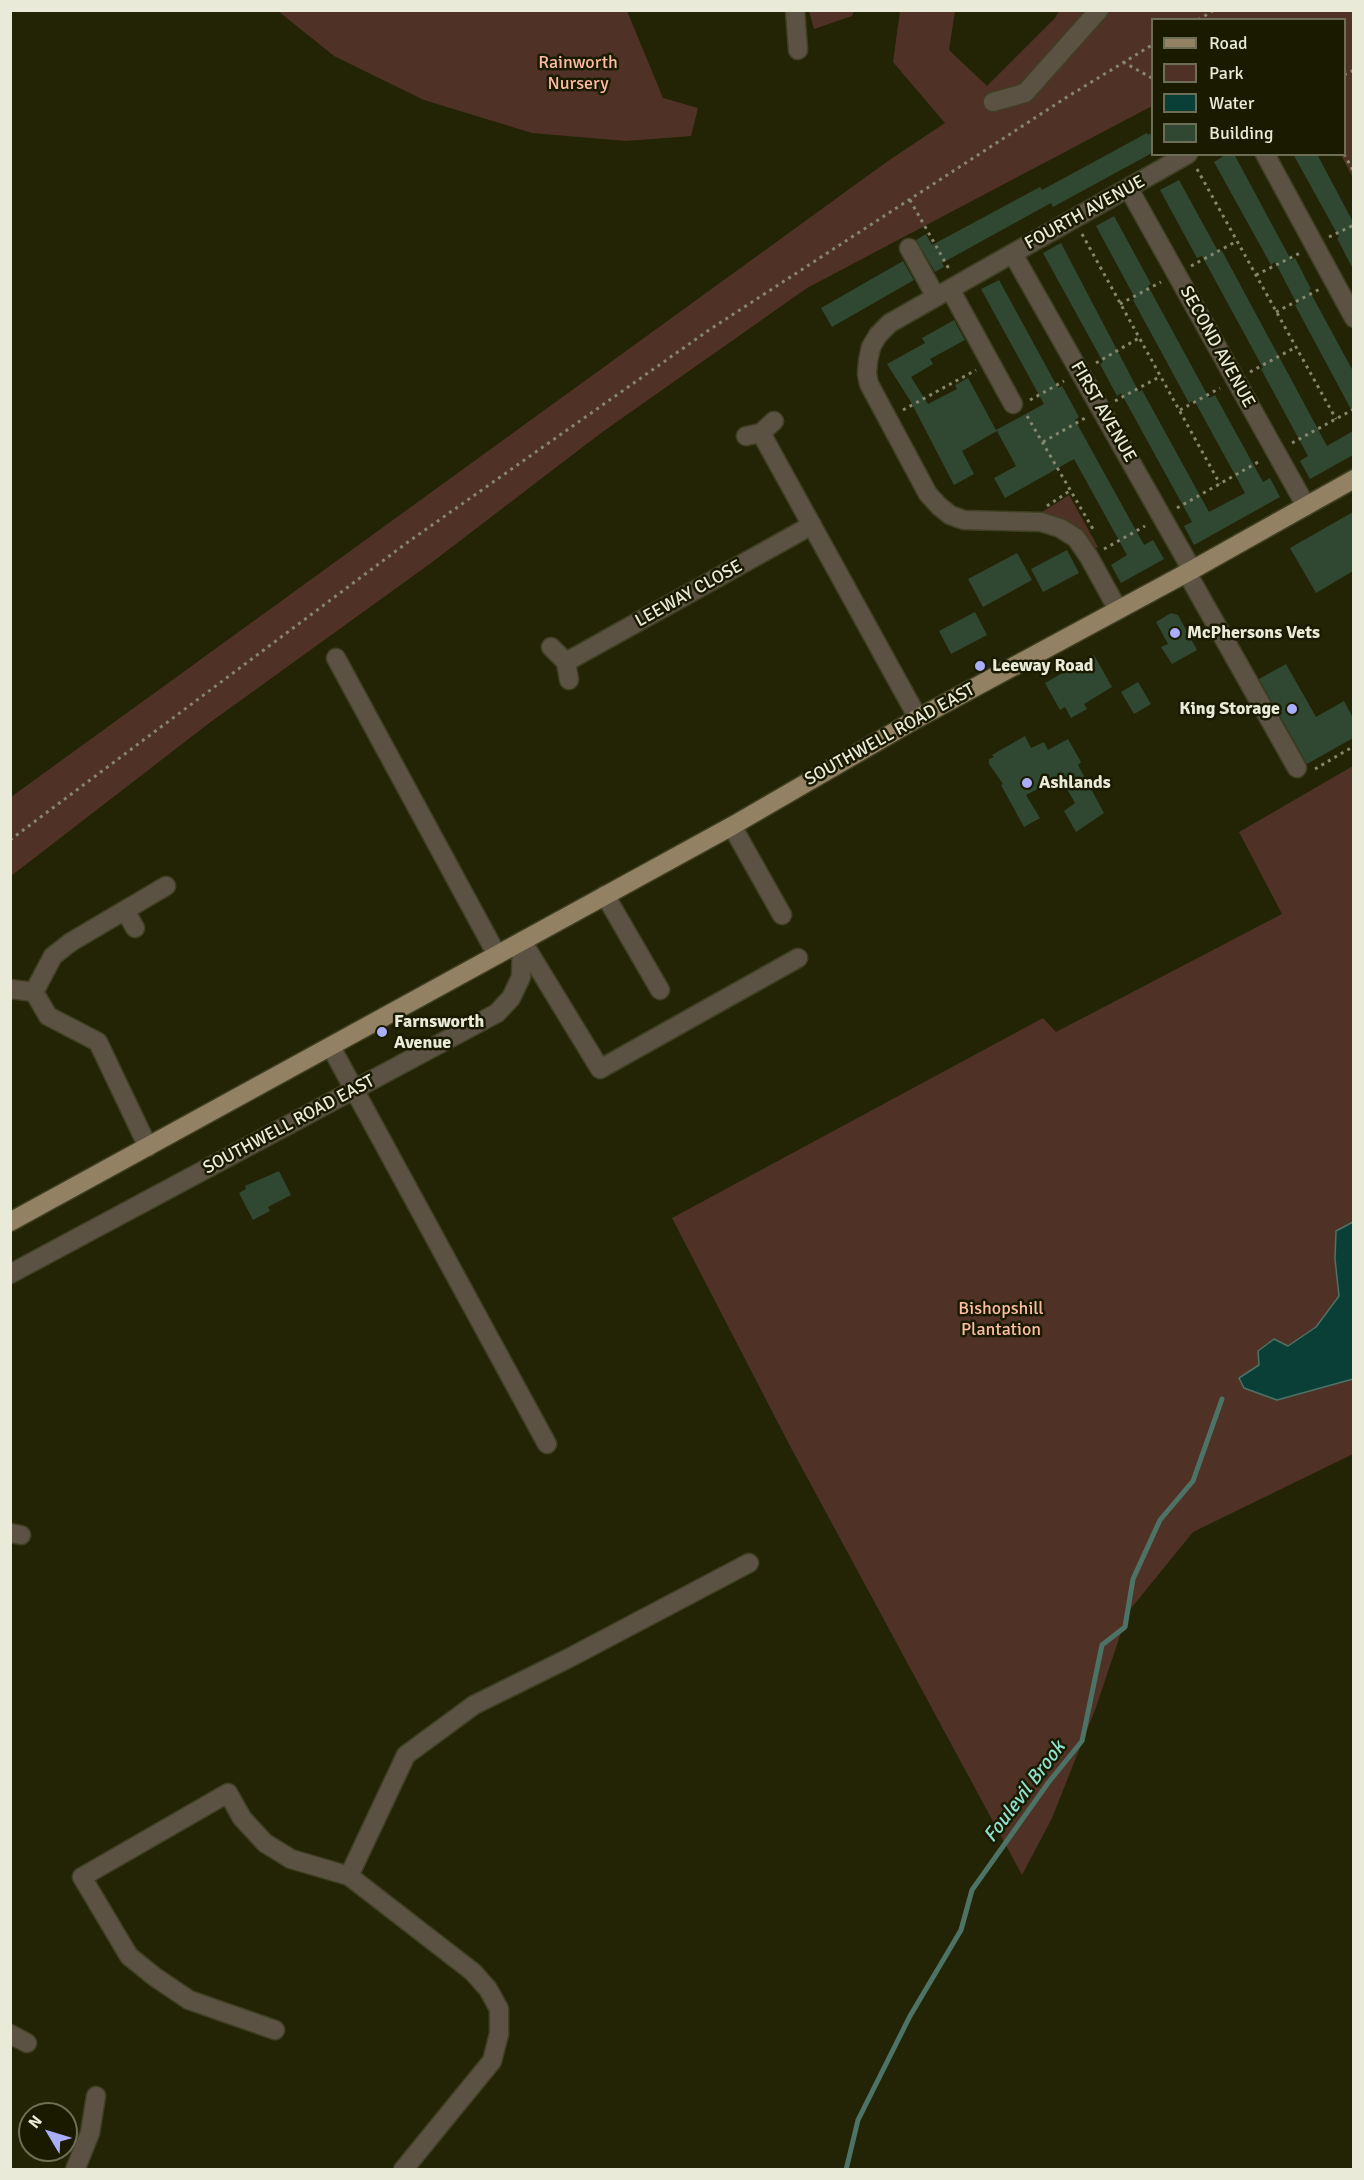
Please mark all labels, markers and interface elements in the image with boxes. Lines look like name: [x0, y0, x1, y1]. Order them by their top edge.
legend: [1151, 18, 1346, 156]
text: Road: [1209, 32, 1248, 54]
park label: Rainworth Nursery: [538, 52, 618, 94]
text: Park: [1209, 62, 1244, 84]
text: Water: [1209, 92, 1254, 114]
text: Building: [1209, 122, 1273, 144]
street label: FOURTH AVENUE: [1021, 171, 1149, 255]
street label: SECOND AVENUE: [1175, 282, 1259, 412]
street label: FIRST AVENUE: [1065, 358, 1141, 466]
street label: LEEWAY CLOSE: [632, 556, 746, 632]
place label: McPhersons Vets: [1187, 622, 1320, 644]
marker: McPhersons Vets: [1168, 626, 1182, 640]
place label: Leeway Road: [992, 655, 1093, 677]
marker: Leeway Road: [973, 659, 987, 673]
street label: SOUTHWELL ROAD EAST: [801, 679, 979, 791]
place label: King Storage: [1179, 698, 1280, 720]
marker: King Storage: [1285, 702, 1299, 716]
place label: Ashlands: [1039, 772, 1111, 794]
marker: Ashlands: [1020, 776, 1034, 790]
place label: Farnsworth Avenue: [394, 1011, 484, 1054]
marker: Farnsworth Avenue: [375, 1025, 389, 1039]
street label: SOUTHWELL ROAD EAST: [200, 1071, 378, 1179]
park label: Bishopshill Plantation: [958, 1298, 1044, 1340]
water label: Foulevil Brook: [979, 1737, 1071, 1847]
north arrow: [18, 2102, 78, 2162]
text: N: [24, 2112, 47, 2133]

